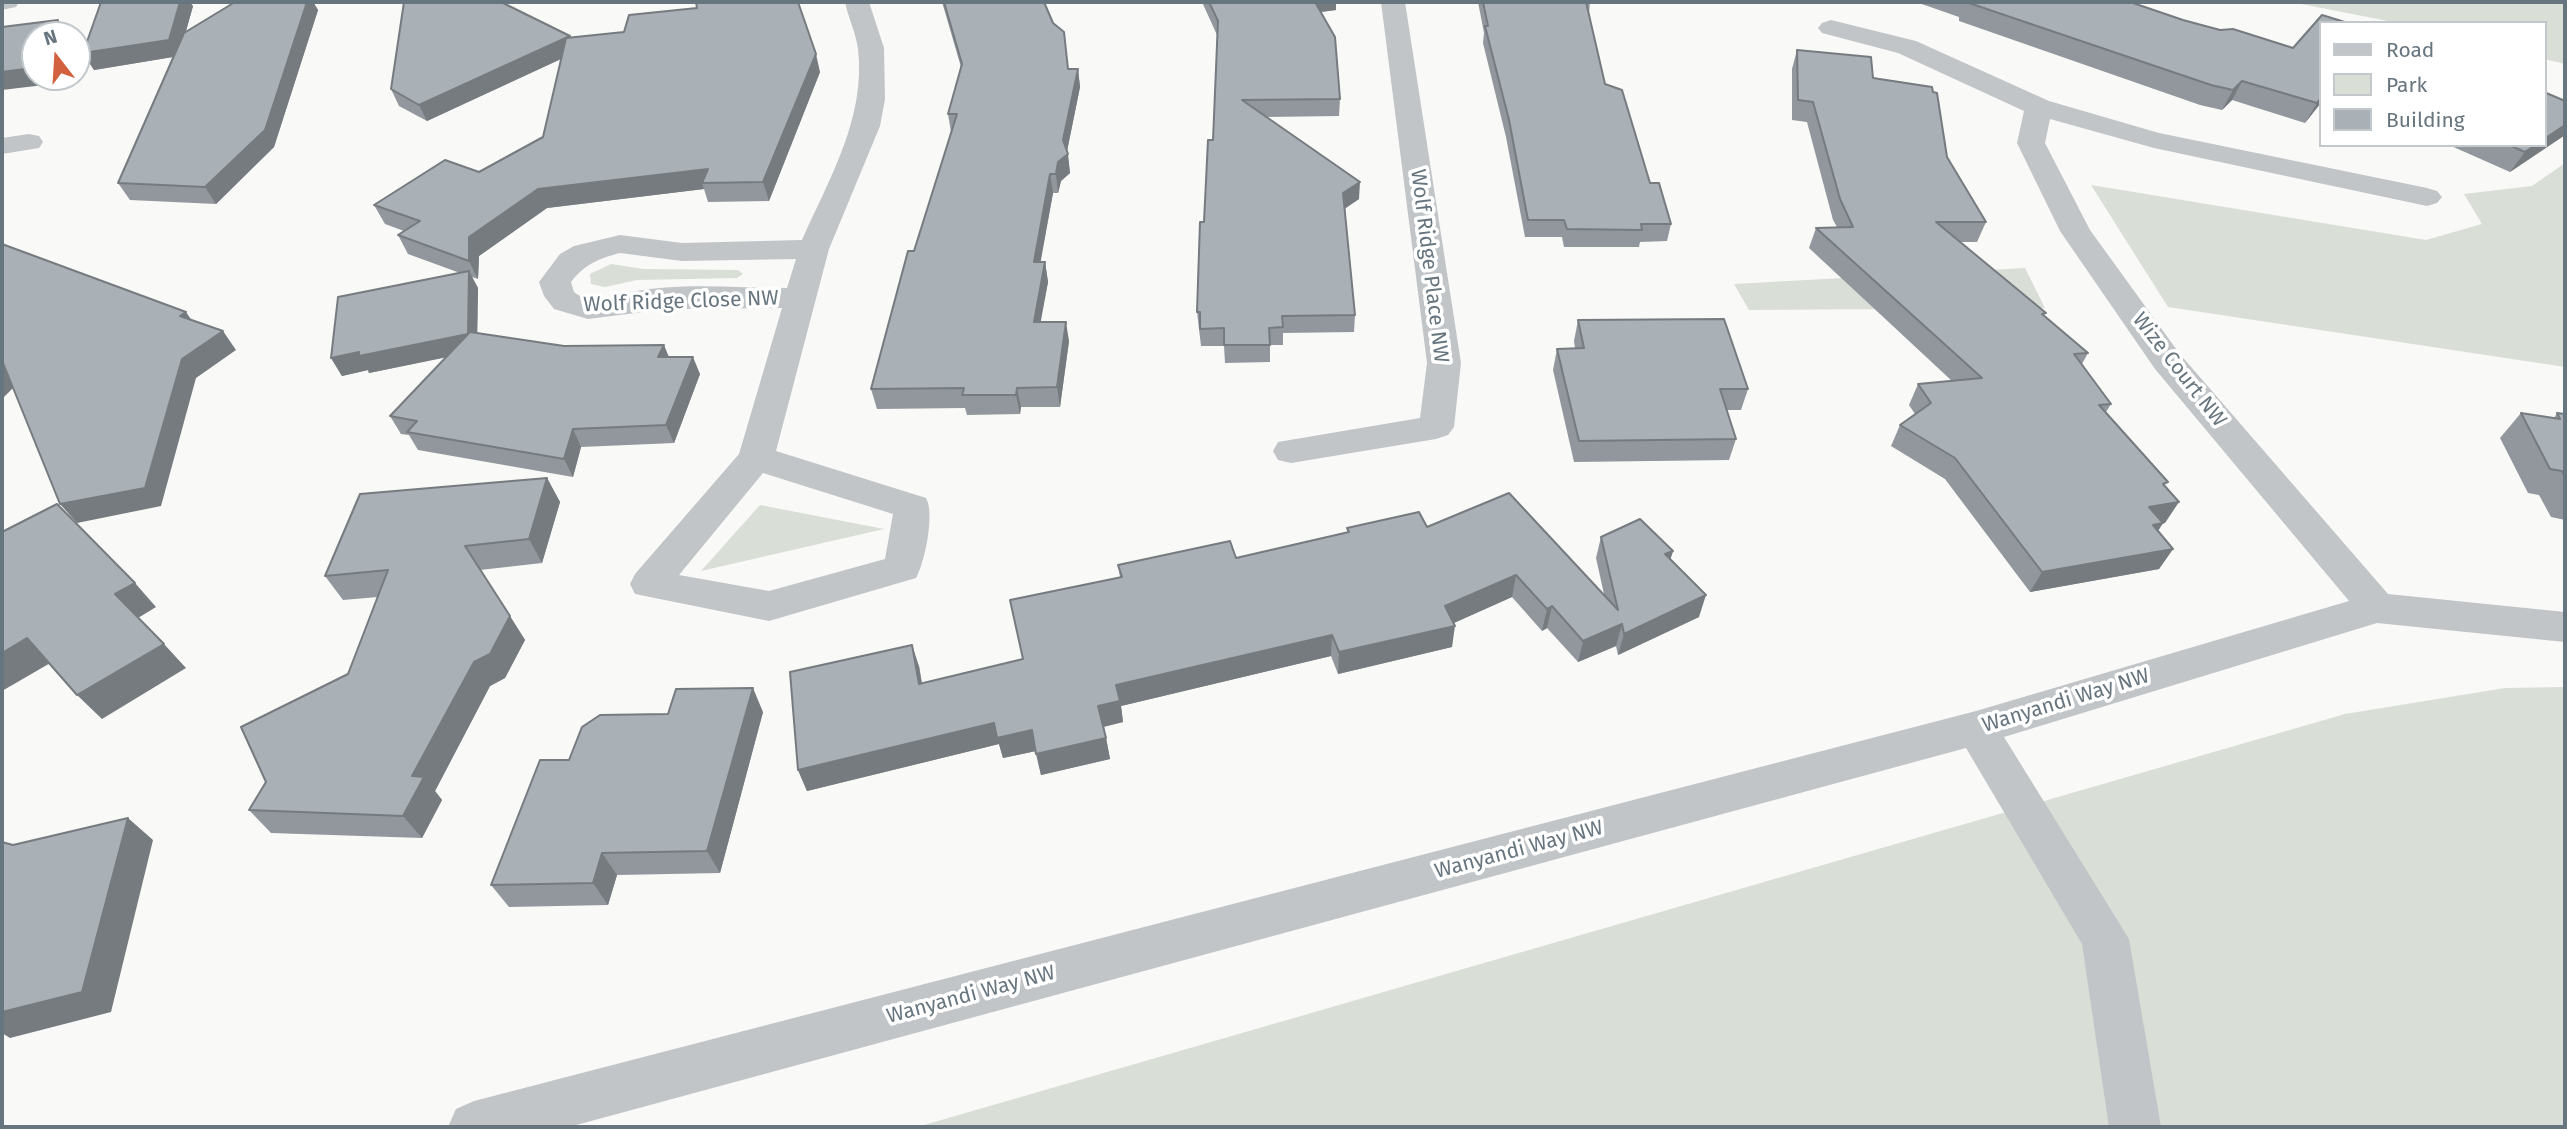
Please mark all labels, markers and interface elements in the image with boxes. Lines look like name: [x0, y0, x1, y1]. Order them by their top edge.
north arrow: [21, 21, 91, 91]
legend: [2318, 21, 2546, 147]
text: N: [41, 25, 60, 50]
text: Road: [2386, 37, 2434, 63]
text: Park: [2386, 72, 2427, 98]
text: Building: [2386, 107, 2465, 133]
street label: Wolf Ridge Place NW: [1405, 168, 1453, 364]
street label: Wolf Ridge Close NW: [583, 286, 779, 318]
street label: Wize Court NW: [2127, 308, 2231, 432]
street label: Wanyandi Way NW: [1979, 664, 2153, 738]
street label: Wanyandi Way NW: [1432, 815, 1606, 885]
street label: Wanyandi Way NW: [884, 960, 1058, 1030]

